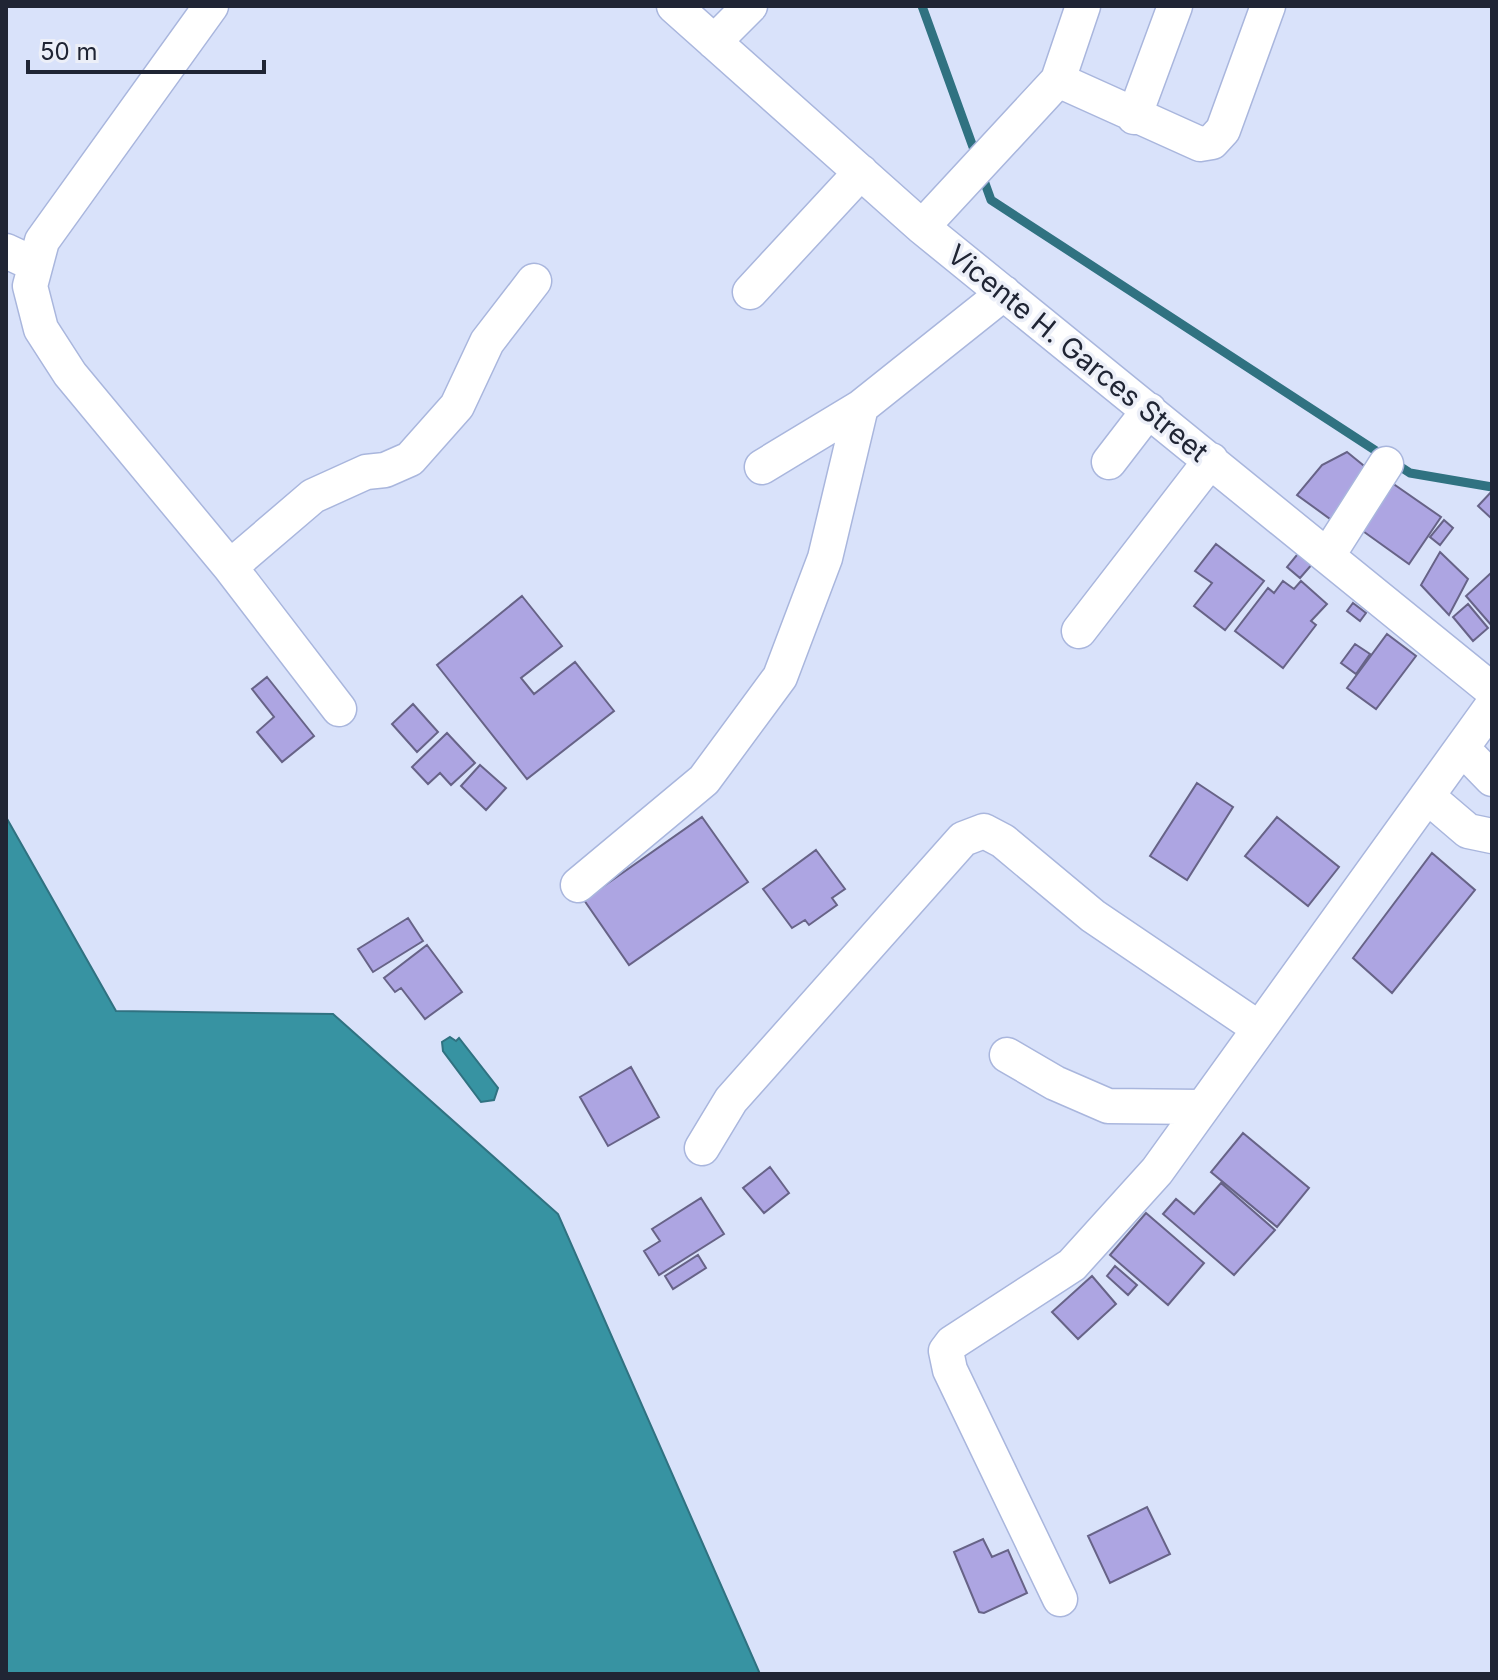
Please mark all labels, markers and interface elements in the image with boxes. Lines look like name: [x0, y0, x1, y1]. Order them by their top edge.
scale bar: [28, 24, 264, 74]
text: 50 m: [40, 37, 98, 66]
street label: Vicente H. Garces Street: [941, 237, 1215, 469]

